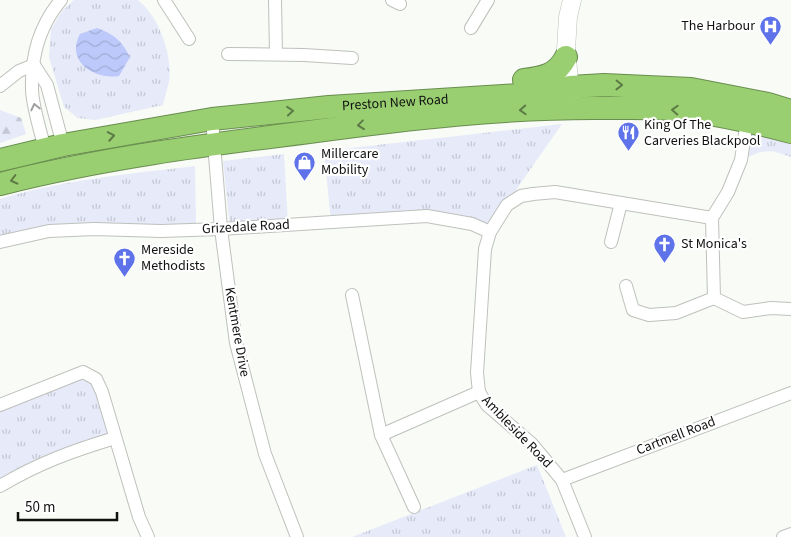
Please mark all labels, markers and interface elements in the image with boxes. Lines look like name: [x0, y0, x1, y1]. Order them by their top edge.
hospital icon: The Harbour: [759, 14, 783, 45]
place label: The Harbour: [681, 16, 755, 36]
one-way arrow: [615, 80, 623, 90]
street label: Preston New Road: [341, 89, 449, 116]
one-way arrow: [30, 103, 41, 112]
one-way arrow: [670, 104, 678, 115]
one-way arrow: [287, 105, 295, 116]
one-way arrow: [518, 105, 526, 116]
place label: King Of The Carveries Blackpool: [644, 115, 761, 151]
one-way arrow: [356, 119, 364, 130]
restaurant icon: King Of The Carveries Blackpool: [616, 121, 640, 152]
one-way arrow: [107, 132, 116, 142]
place label: Millercare Mobility: [321, 144, 378, 180]
shop icon: Millercare Mobility: [293, 150, 317, 181]
one-way arrow: [10, 175, 18, 185]
street label: Grizedale Road: [202, 215, 290, 239]
church icon: St Monica's: [653, 232, 677, 263]
place label: St Monica's: [681, 234, 747, 254]
place label: Mereside Methodists: [141, 240, 205, 276]
church icon: Mereside Methodists: [113, 246, 137, 277]
street label: Kentmere Drive: [219, 286, 255, 378]
street label: Ambleside Road: [477, 391, 557, 473]
street label: Cartmell Road: [634, 412, 718, 460]
scale bar: [18, 490, 116, 522]
text: 50 m: [25, 497, 55, 518]

